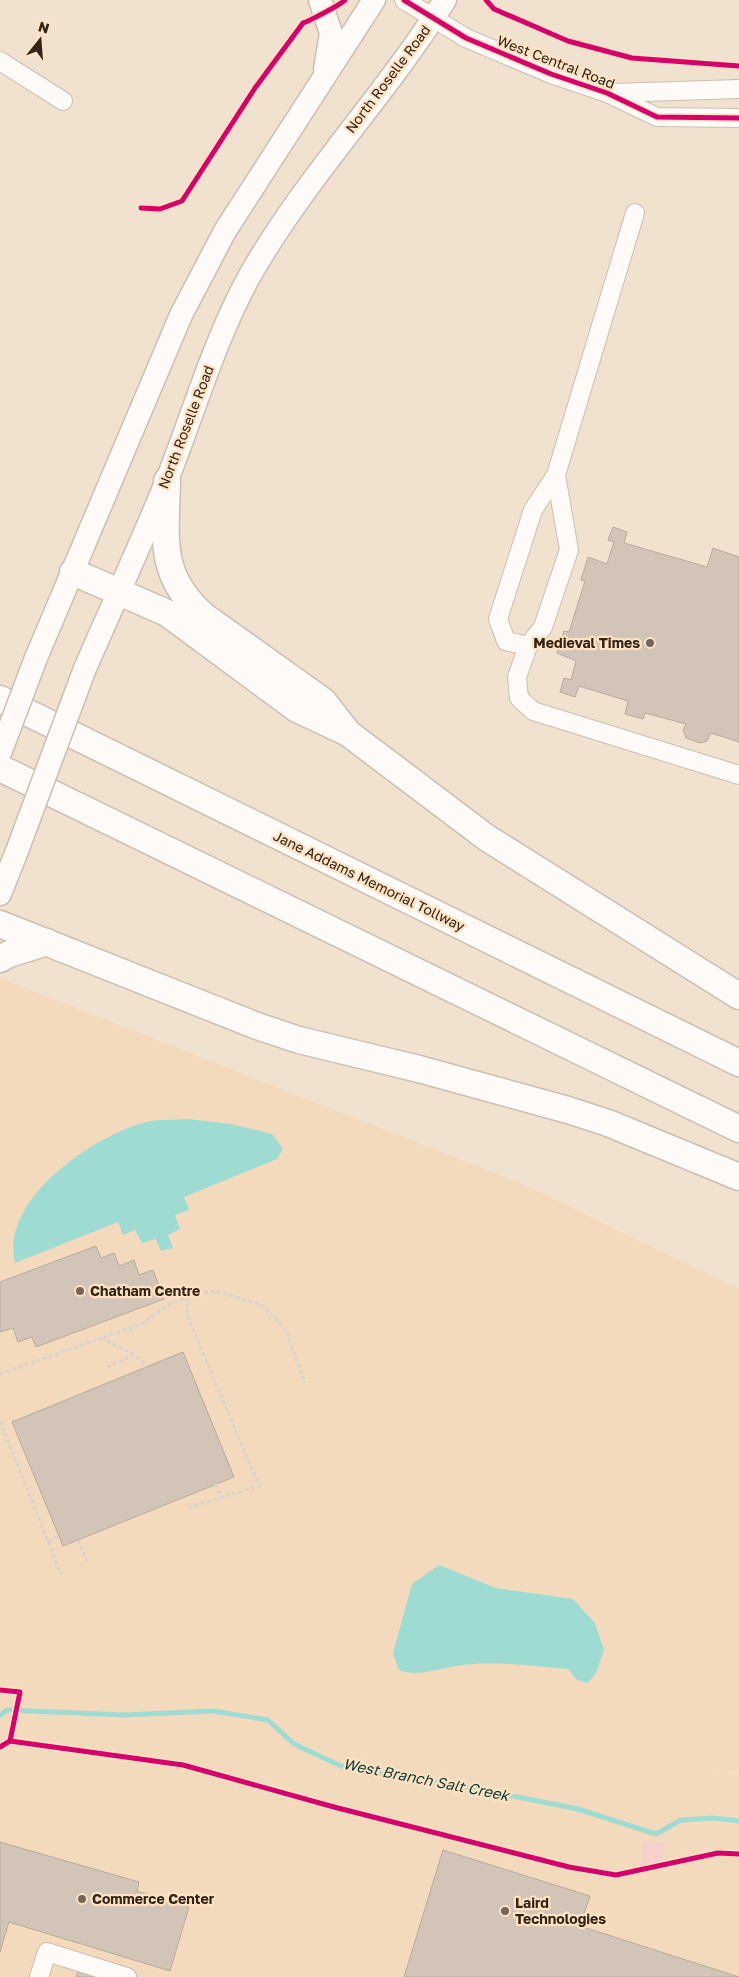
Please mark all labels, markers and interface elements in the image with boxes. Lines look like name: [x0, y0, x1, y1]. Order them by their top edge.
north arrow: [15, 15, 65, 65]
text: N: [36, 17, 52, 37]
street label: North Roselle Road: [342, 21, 434, 136]
street label: West Central Road: [495, 31, 617, 92]
street label: North Roselle Road: [154, 363, 217, 491]
place label: Medieval Times: [533, 634, 640, 651]
marker: Medieval Times: [644, 637, 656, 649]
street label: Jane Addams Memorial Tollway: [271, 827, 468, 934]
place label: Chatham Centre: [90, 1282, 200, 1299]
marker: Chatham Centre: [74, 1285, 86, 1297]
water label: West Branch Salt Creek: [342, 1754, 512, 1804]
place label: Commerce Center: [92, 1890, 215, 1907]
marker: Commerce Center: [76, 1893, 88, 1905]
place label: Laird Technologies: [515, 1894, 606, 1927]
marker: Laird Technologies: [499, 1905, 511, 1917]

